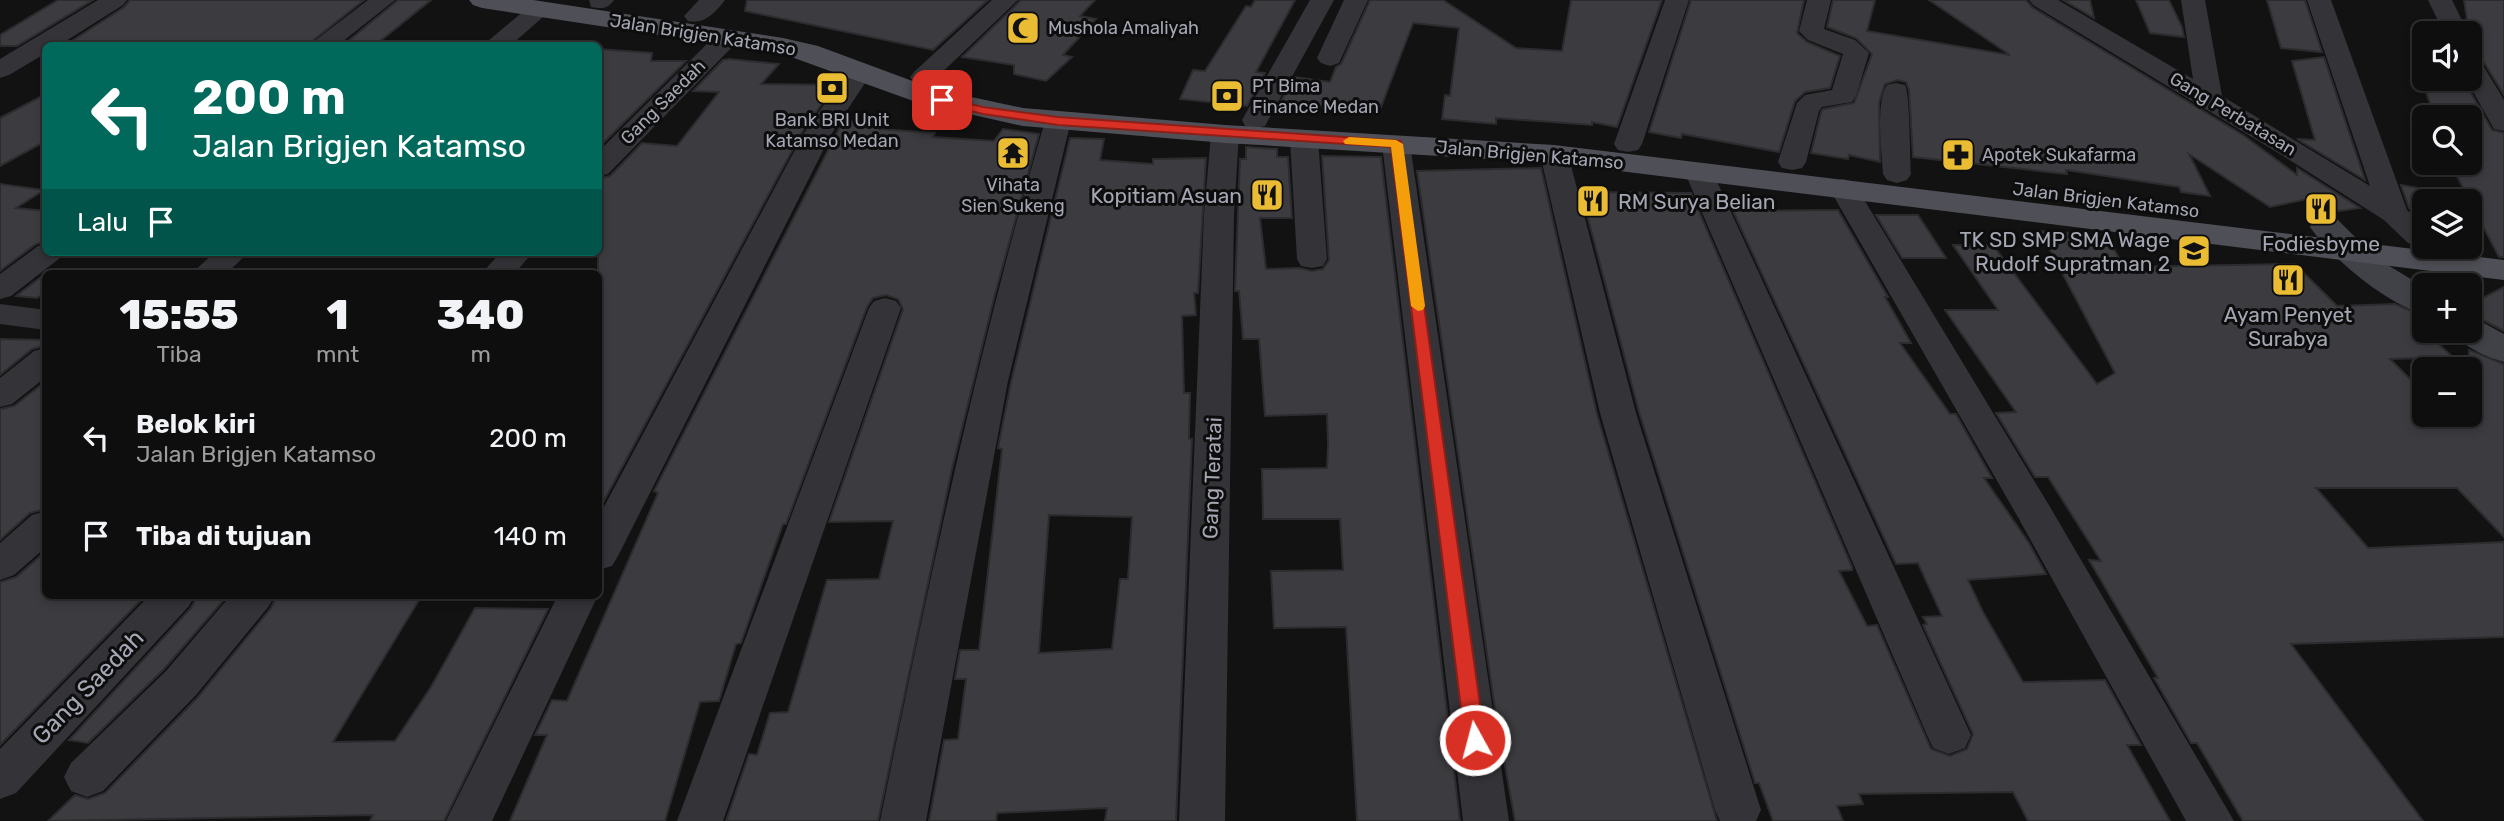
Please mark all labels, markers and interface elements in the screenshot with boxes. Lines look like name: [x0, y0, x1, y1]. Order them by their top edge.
street label: Jalan Brigjen Katamso: [608, 9, 798, 61]
mosque icon: Mushola Amaliyah: [1004, 9, 1042, 47]
place label: Mushola Amaliyah: [1048, 17, 1199, 39]
map controls: [2412, 21, 2482, 427]
button: sound: [2412, 21, 2482, 91]
street label: Gang Saedah: [616, 55, 710, 149]
street label: Gang Perbatasan: [2166, 67, 2300, 161]
text: 200 m: [192, 68, 346, 126]
bank icon: Bank BRI Unit Katamso Medan: [813, 69, 851, 107]
icon: left: [77, 70, 168, 161]
pin: [912, 70, 972, 130]
place label: PT Bima Finance Medan: [1252, 75, 1379, 118]
bank icon: PT Bima Finance Medan: [1208, 77, 1246, 115]
icon: arrive: [923, 81, 961, 119]
button: search: [2412, 105, 2482, 175]
place label: Bank BRI Unit Katamso Medan: [765, 109, 899, 152]
text: Jalan Brigjen Katamso: [192, 127, 526, 165]
temple icon: Vihata Sien Sukeng: [994, 134, 1032, 172]
street label: Jalan Brigjen Katamso: [1435, 136, 1625, 174]
pharmacy icon: Apotek Sukafarma: [1939, 136, 1977, 174]
place label: Apotek Sukafarma: [1982, 144, 2136, 166]
place label: Vihata Sien Sukeng: [961, 174, 1065, 217]
restaurant icon: Kopitiam Asuan: [1248, 176, 1286, 214]
street label: Jalan Brigjen Katamso: [2011, 178, 2201, 222]
restaurant icon: RM Surya Belian: [1574, 182, 1612, 220]
place label: Kopitiam Asuan: [1090, 183, 1242, 208]
place label: RM Surya Belian: [1618, 189, 1775, 214]
button: layers: [2412, 189, 2482, 259]
restaurant icon: Fodiesbyme: [2302, 190, 2340, 228]
icon: arrive: [142, 203, 180, 241]
text: Lalu: [77, 207, 128, 238]
place label: TK SD SMP SMA Wage Rudolf Supratman 2: [1959, 227, 2170, 276]
place label: Fodiesbyme: [2262, 231, 2380, 256]
school or university icon: TK SD SMP SMA Wage Rudolf Supratman 2: [2175, 232, 2213, 270]
restaurant icon: Ayam Penyet Surabya: [2269, 261, 2307, 299]
button: +: [2412, 273, 2482, 343]
text: 15:55: [119, 290, 239, 340]
text: 1: [327, 290, 349, 340]
text: 340: [437, 290, 525, 340]
place label: Ayam Penyet Surabya: [2224, 302, 2352, 351]
text: Tiba: [156, 340, 202, 368]
text: mnt: [316, 340, 359, 368]
text: m: [470, 340, 491, 368]
button: −: [2412, 357, 2482, 427]
text: Belok kiri: [136, 409, 256, 440]
street label: Gang Teratai: [1197, 417, 1227, 539]
icon: left: [77, 419, 115, 457]
text: 200 m: [489, 423, 567, 454]
text: Jalan Brigjen Katamso: [136, 440, 376, 468]
icon: arrive: [77, 517, 115, 555]
text: Tiba di tujuan: [136, 521, 311, 552]
text: 140 m: [494, 521, 567, 552]
street label: Gang Saedah: [26, 624, 150, 750]
position arrow: [1438, 703, 1512, 777]

